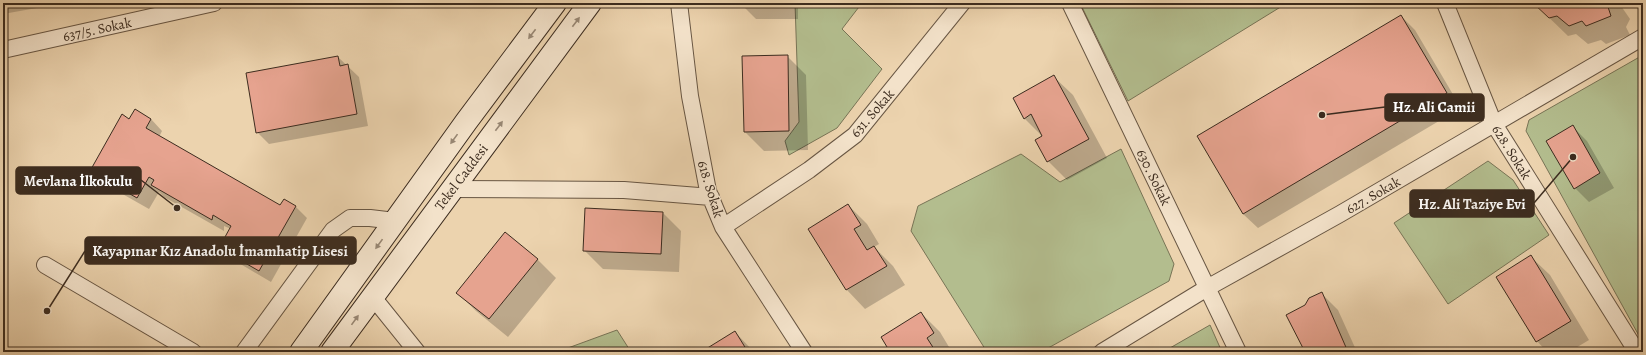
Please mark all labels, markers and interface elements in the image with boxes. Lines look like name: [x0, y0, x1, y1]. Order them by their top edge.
street label: 637/5. Sokak: [61, 13, 133, 46]
one-way arrow: [572, 16, 581, 27]
one-way arrow: [528, 29, 536, 40]
street label: 631. Sokak: [846, 85, 899, 141]
callout: Hz. Ali Camii: [1385, 94, 1484, 121]
text: Hz. Ali Camii: [1393, 97, 1476, 117]
one-way arrow: [494, 120, 503, 131]
street label: 628. Sokak: [1487, 121, 1536, 183]
one-way arrow: [450, 133, 458, 144]
street label: Tekel Caddesi: [430, 140, 493, 214]
street label: 630. Sokak: [1132, 146, 1175, 209]
street label: 618. Sokak: [693, 158, 728, 220]
callout: Mevlana İlkokulu: [16, 167, 141, 194]
text: Mevlana İlkokulu: [24, 171, 133, 191]
street label: 627. Sokak: [1342, 172, 1404, 219]
callout: Hz. Ali Taziye Evi: [1410, 190, 1534, 217]
text: Hz. Ali Taziye Evi: [1418, 194, 1526, 214]
callout: Kayapınar Kız Anadolu İmamhatip Lisesi: [85, 237, 356, 264]
one-way arrow: [375, 239, 383, 250]
text: Kayapınar Kız Anadolu İmamhatip Lisesi: [92, 241, 348, 261]
one-way arrow: [351, 315, 359, 326]

